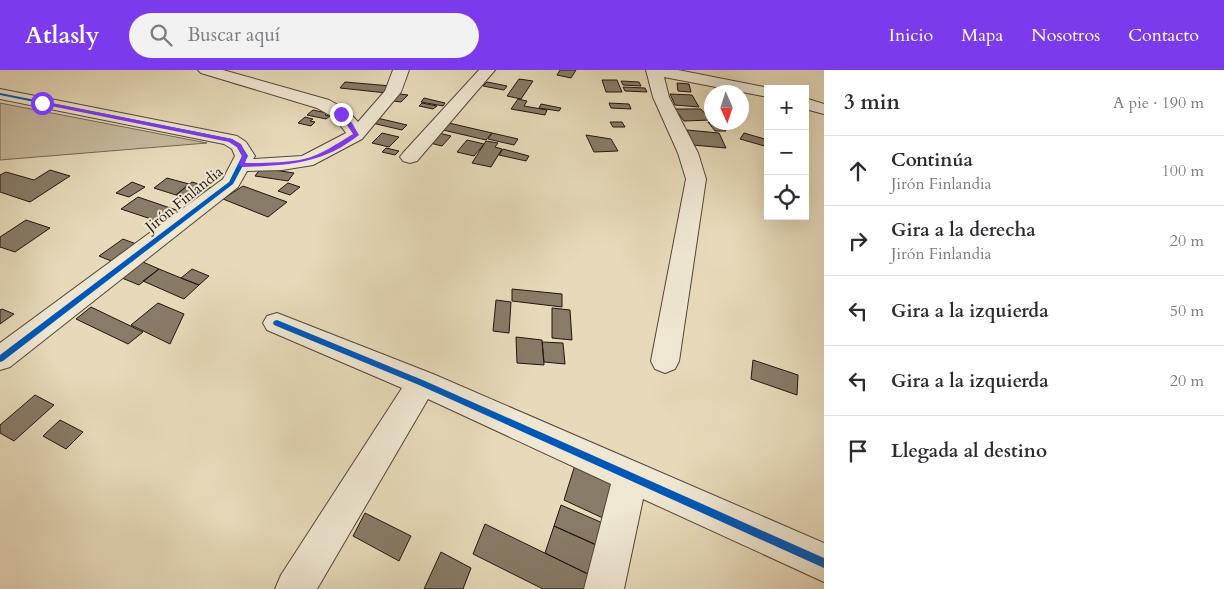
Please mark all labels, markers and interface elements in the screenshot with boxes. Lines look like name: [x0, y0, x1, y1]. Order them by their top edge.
search box: [129, 13, 479, 58]
text: Atlasly: [25, 19, 99, 52]
icon: search: [147, 21, 175, 49]
text: Buscar aquí: [187, 22, 280, 48]
text: Inicio: [889, 23, 933, 48]
text: Mapa: [961, 23, 1003, 48]
text: Nosotros: [1031, 23, 1100, 48]
text: Contacto: [1128, 23, 1199, 48]
north arrow: [704, 85, 749, 130]
map controls: [764, 85, 809, 220]
button: +: [764, 85, 809, 130]
text: 3 min: [844, 88, 900, 117]
route start: [31, 92, 54, 115]
text: A pie · 190 m: [1113, 92, 1204, 114]
route end: [330, 103, 353, 126]
button: −: [764, 130, 809, 175]
text: Continúa: [891, 147, 973, 173]
icon: ahead: [844, 157, 872, 185]
text: 100 m: [1162, 160, 1204, 182]
street label: Jirón Finlandia: [140, 161, 227, 238]
text: Jirón Finlandia: [891, 173, 992, 195]
button: locate: [764, 175, 809, 220]
text: Gira a la derecha: [891, 217, 1036, 243]
icon: right: [844, 227, 872, 255]
text: 20 m: [1170, 230, 1204, 252]
text: Jirón Finlandia: [891, 243, 992, 265]
icon: left: [844, 297, 872, 325]
text: Gira a la izquierda: [891, 298, 1049, 324]
text: 50 m: [1170, 300, 1204, 322]
icon: left: [844, 367, 872, 395]
text: Gira a la izquierda: [891, 368, 1049, 394]
text: 20 m: [1170, 370, 1204, 392]
icon: arrive: [844, 437, 872, 465]
text: Llegada al destino: [891, 438, 1047, 464]

